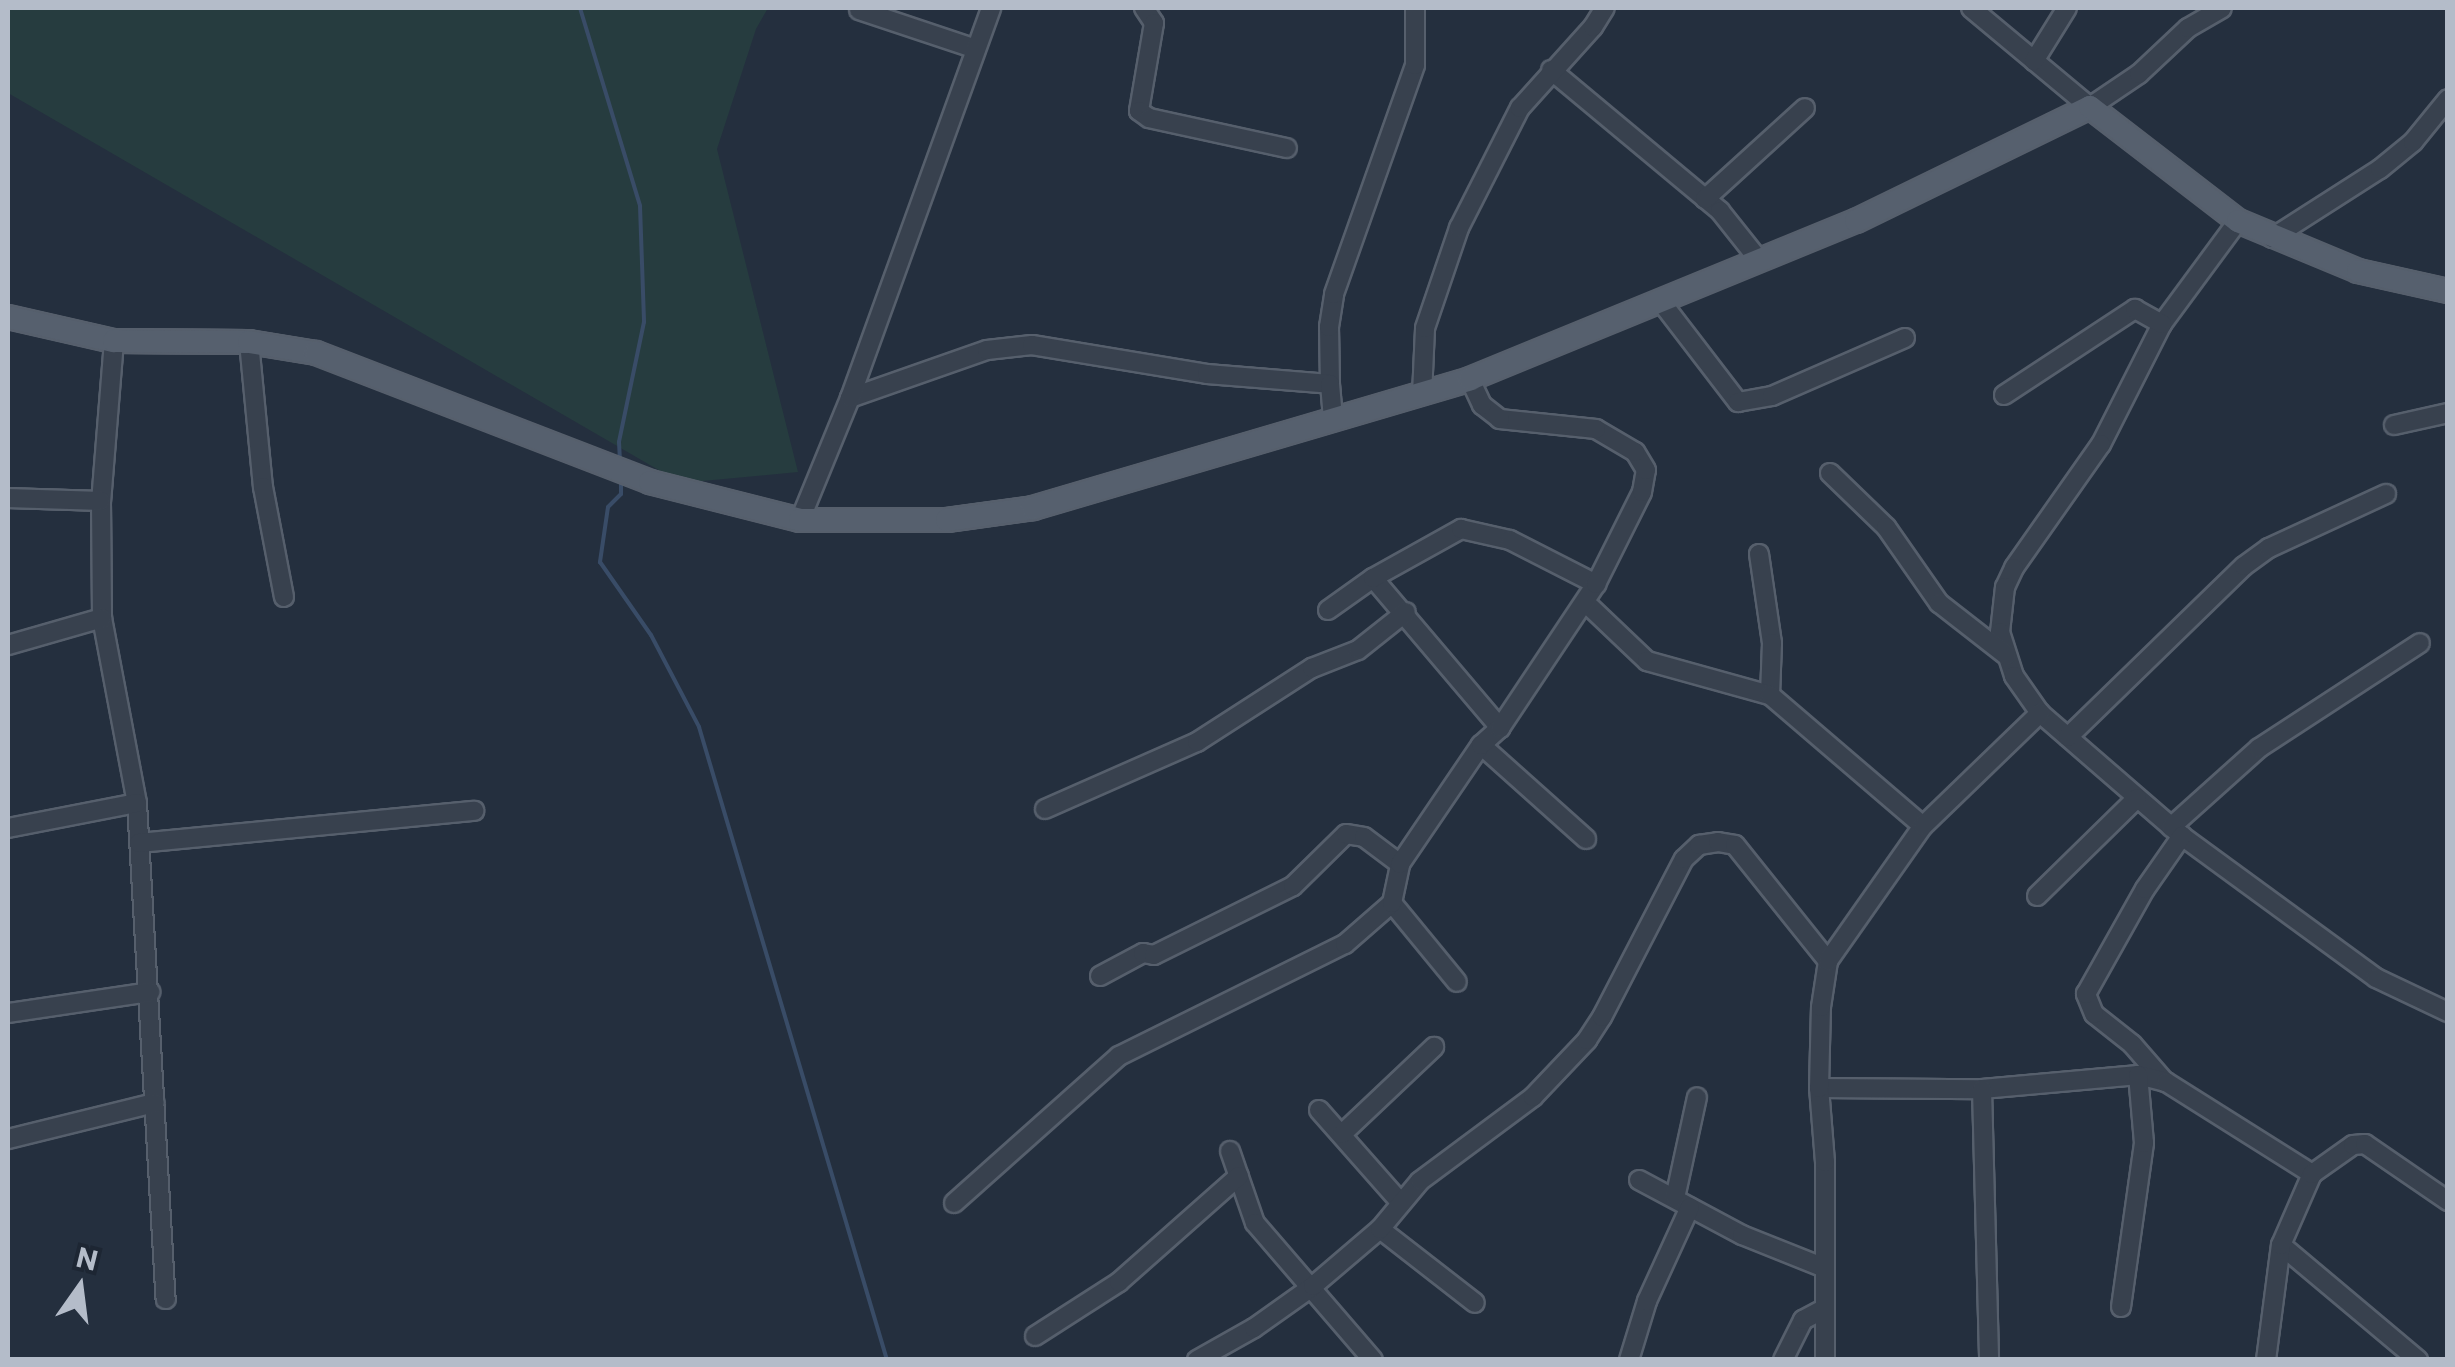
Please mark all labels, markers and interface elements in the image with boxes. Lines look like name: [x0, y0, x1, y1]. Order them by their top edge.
north arrow: [30, 1237, 130, 1337]
text: N: [73, 1239, 102, 1277]

